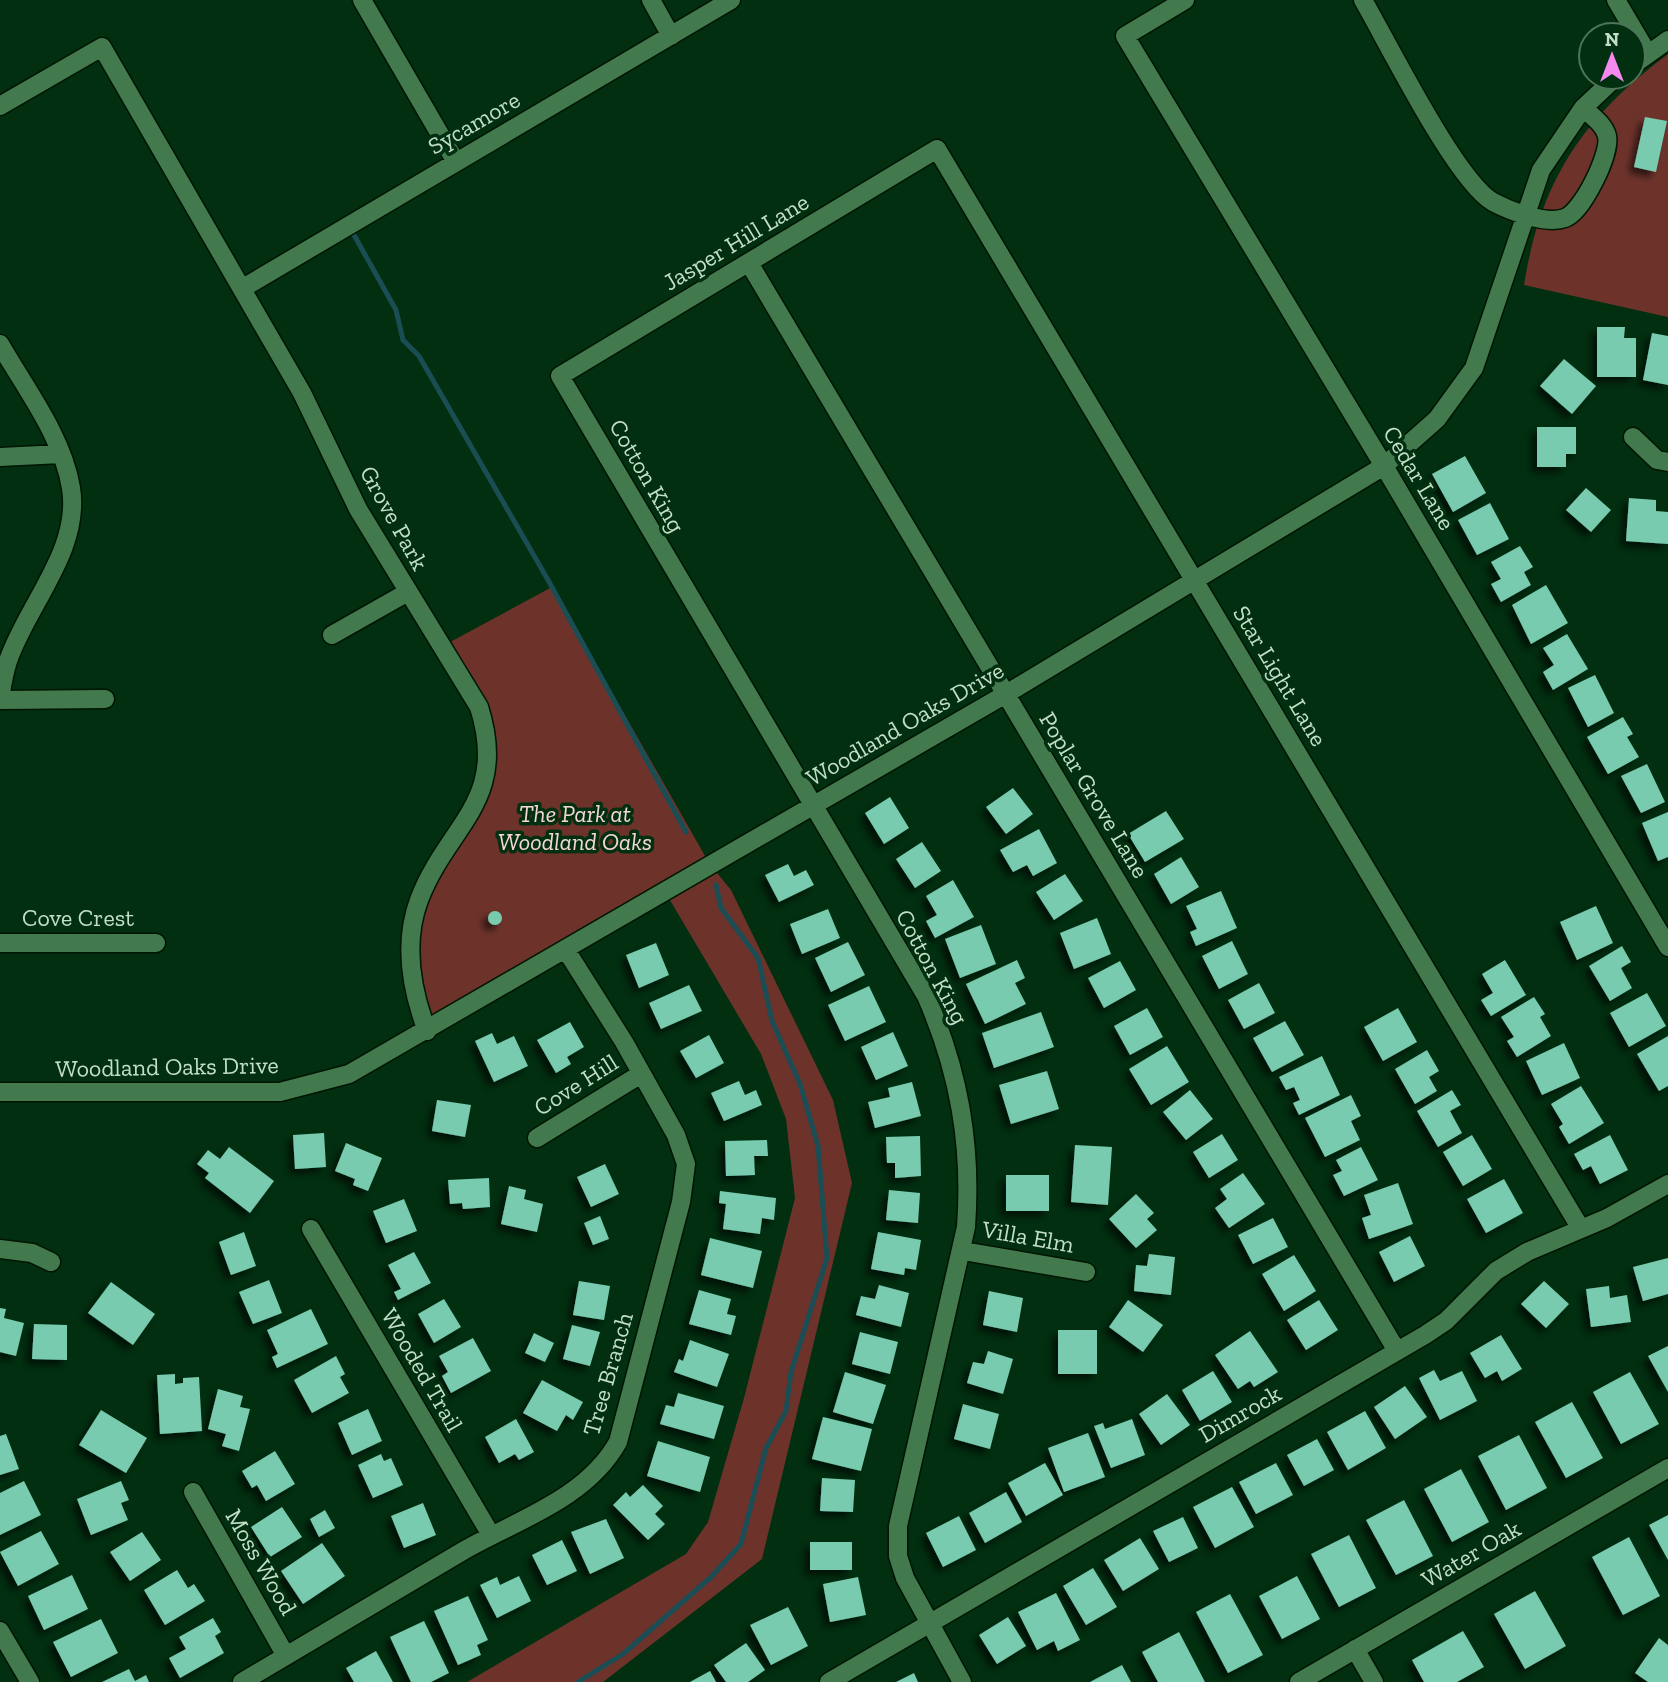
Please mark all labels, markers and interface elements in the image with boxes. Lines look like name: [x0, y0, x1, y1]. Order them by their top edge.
north arrow: [1577, 21, 1647, 91]
text: N: [1605, 28, 1619, 51]
street label: Sycamore: [422, 85, 525, 161]
street label: Jasper Hill Lane: [658, 187, 814, 296]
street label: Cotton King: [603, 414, 692, 538]
street label: Cedar Lane: [1377, 420, 1462, 535]
street label: Grove Park: [354, 461, 435, 575]
street label: Star Light Lane: [1227, 600, 1334, 751]
street label: Woodland Oaks Drive: [801, 655, 1009, 792]
street label: Poplar Grove Lane: [1033, 706, 1155, 883]
park label: The Park at Woodland Oaks: [498, 799, 652, 856]
street label: Cove Crest: [22, 903, 134, 932]
street label: Cotton King: [890, 904, 975, 1029]
street label: Cove Hill: [528, 1047, 623, 1122]
street label: Woodland Oaks Drive: [55, 1050, 279, 1083]
street label: Villa Elm: [979, 1214, 1077, 1259]
street label: Wooded Trail: [375, 1303, 469, 1437]
street label: Tree Branch: [576, 1308, 639, 1439]
street label: Dimrock: [1193, 1378, 1287, 1449]
street label: Moss Wood: [219, 1504, 303, 1620]
street label: Water Oak: [1416, 1513, 1526, 1594]

